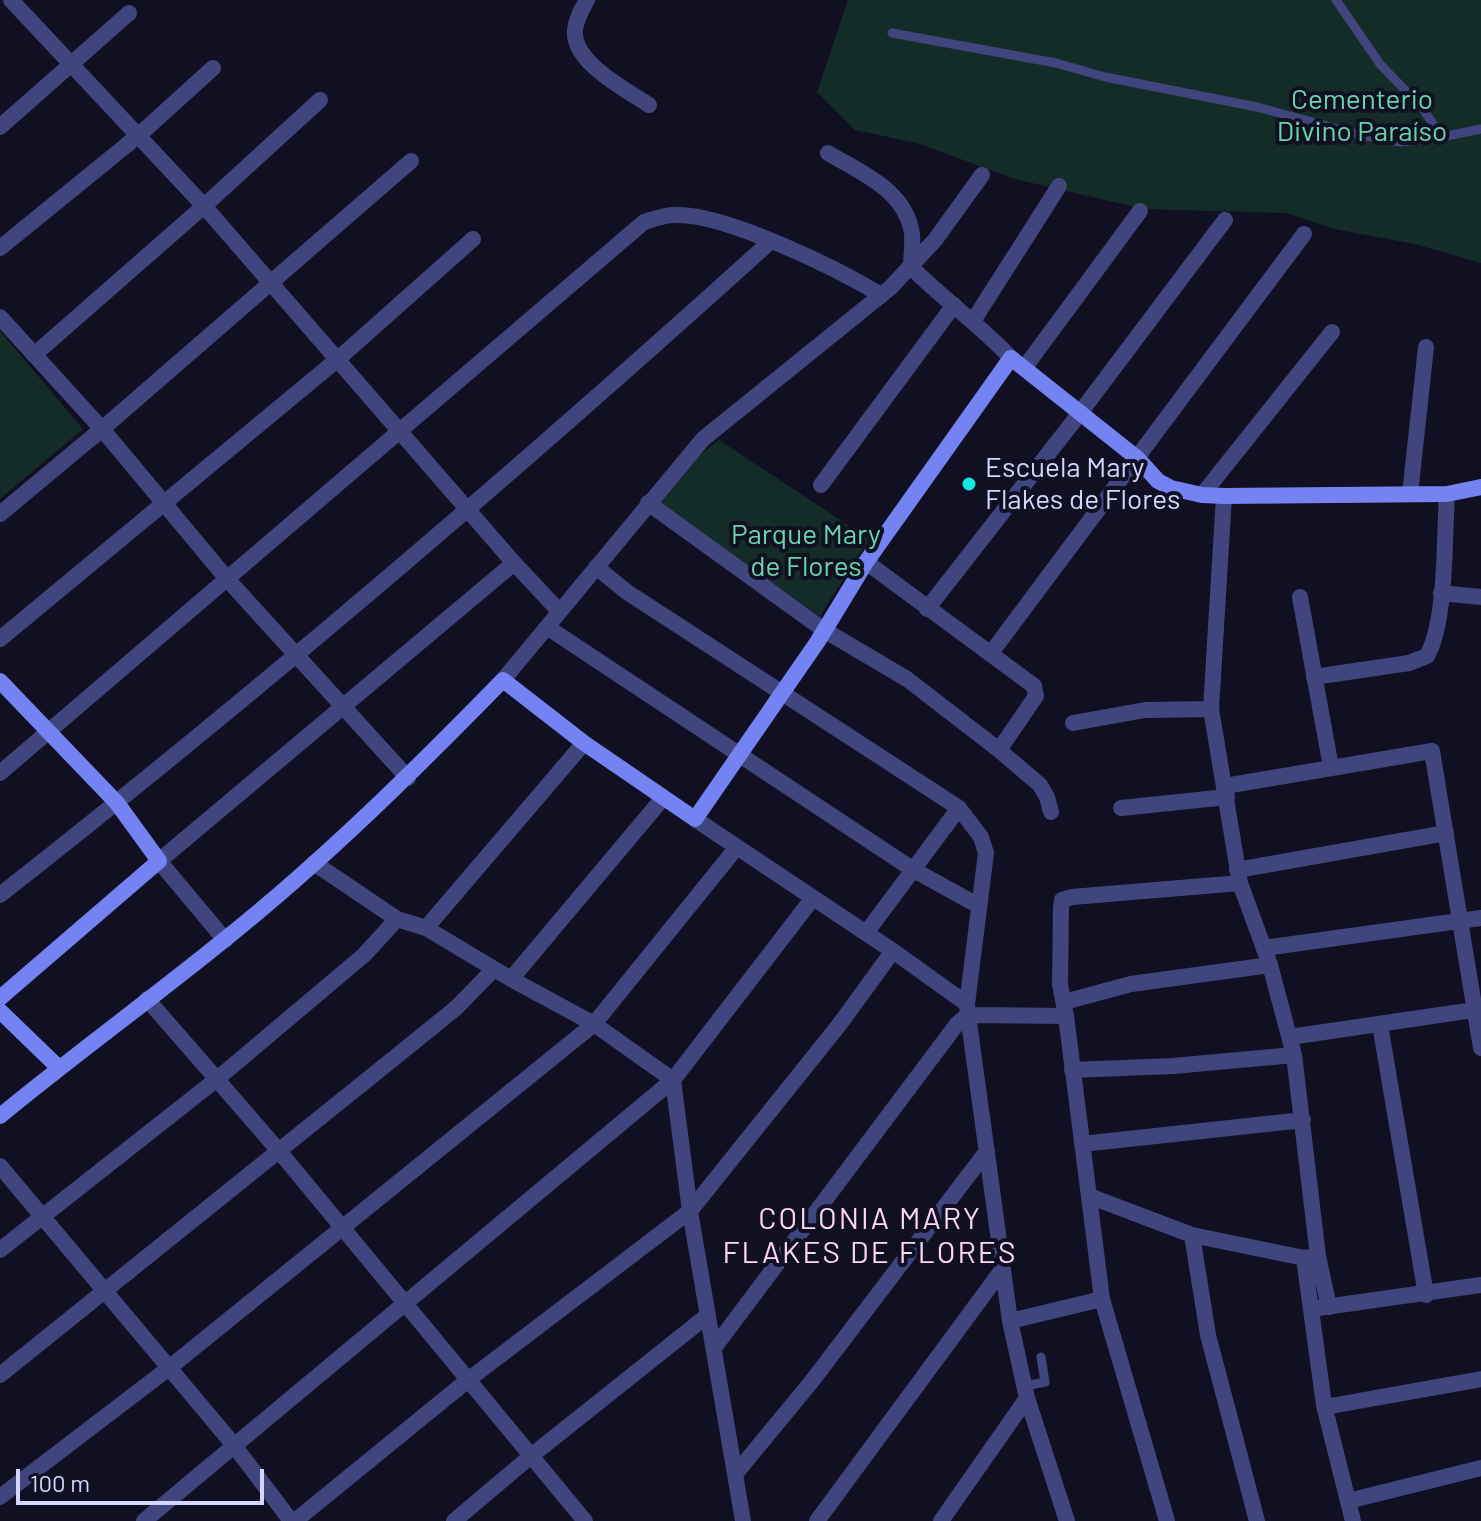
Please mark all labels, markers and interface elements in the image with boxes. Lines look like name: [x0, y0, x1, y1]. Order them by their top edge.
park label: Cementerio Divino Paraíso: [1277, 83, 1447, 149]
place label: Escuela Mary Flakes de Flores: [985, 451, 1180, 517]
marker: Escuela Mary Flakes de Flores: [960, 475, 978, 493]
park label: Parque Mary de Flores: [731, 518, 881, 584]
district label: COLONIA MARY FLAKES DE FLORES: [723, 1201, 1017, 1272]
scale bar: [20, 1453, 268, 1503]
text: 100 m: [30, 1468, 90, 1497]

